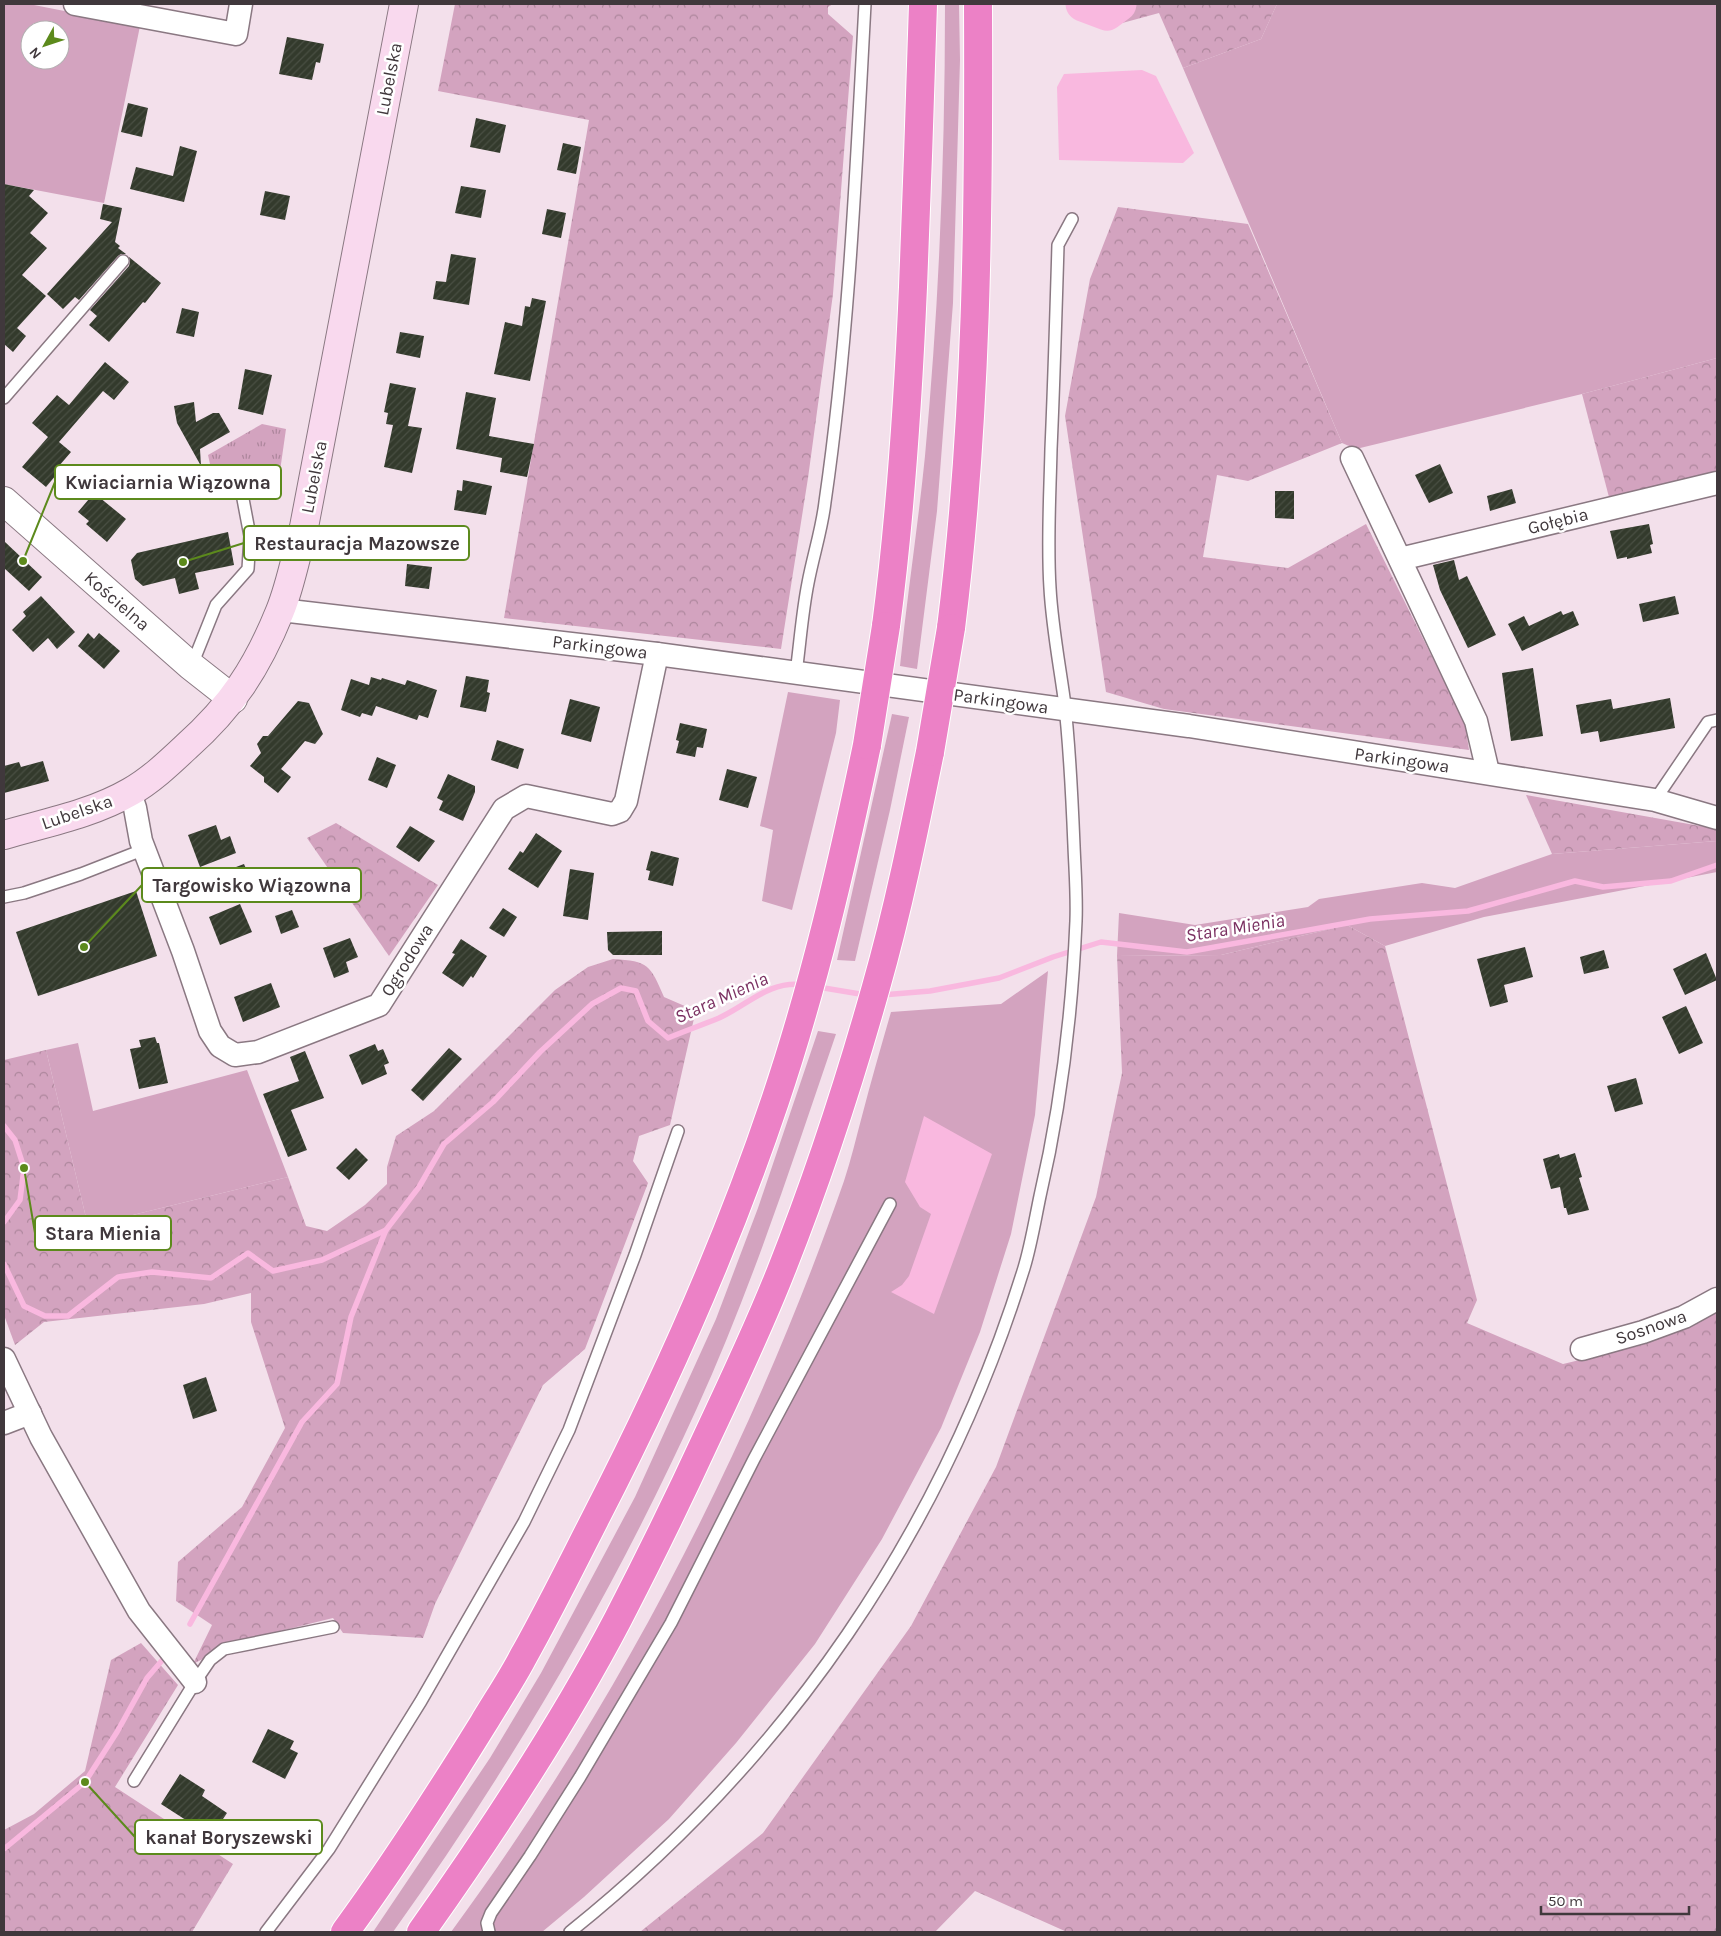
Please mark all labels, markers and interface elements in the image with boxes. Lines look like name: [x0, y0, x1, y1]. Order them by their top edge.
north arrow: [20, 20, 70, 70]
street label: Lubelska: [371, 41, 407, 117]
text: N: [26, 44, 45, 62]
street label: Lubelska: [296, 439, 332, 515]
callout: Kwiaciarnia Wiązowna: [55, 465, 281, 499]
text: Kwiaciarnia Wiązowna: [65, 472, 271, 494]
street label: Gołębia: [1525, 503, 1591, 539]
callout: Restauracja Mazowsze: [244, 526, 469, 560]
text: Restauracja Mazowsze: [254, 533, 460, 555]
street label: Kościelna: [80, 566, 154, 636]
street label: Parkingowa: [551, 630, 649, 664]
street label: Parkingowa: [952, 683, 1050, 719]
street label: Parkingowa: [1353, 742, 1451, 778]
street label: Lubelska: [39, 790, 115, 834]
callout: Targowisko Wiązowna: [142, 868, 361, 902]
text: Targowisko Wiązowna: [153, 875, 351, 897]
water label: Stara Mienia: [1184, 909, 1286, 947]
street label: Ogrodowa: [376, 920, 438, 1000]
water label: Stara Mienia: [671, 968, 772, 1028]
callout: Stara Mienia: [35, 1216, 171, 1250]
text: Stara Mienia: [45, 1223, 161, 1245]
street label: Sosnowa: [1613, 1305, 1689, 1349]
callout: kanał Boryszewski: [135, 1820, 322, 1854]
text: kanał Boryszewski: [145, 1827, 313, 1849]
scale bar: [1541, 1884, 1688, 1916]
text: 50 m: [1548, 1892, 1583, 1910]

